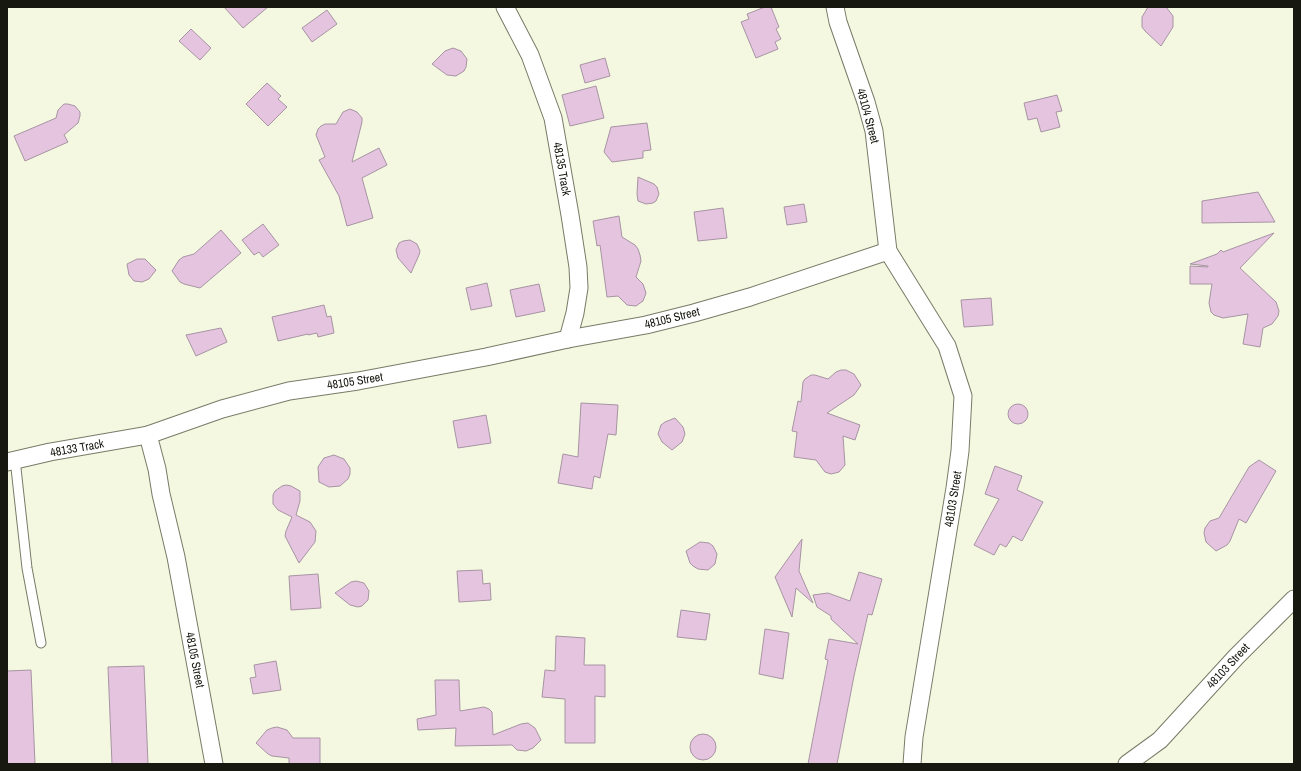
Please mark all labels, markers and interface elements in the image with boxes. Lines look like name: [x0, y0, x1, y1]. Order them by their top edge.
street label: 48104 Street: [853, 87, 883, 146]
street label: 48135 Track: [549, 141, 575, 197]
street label: 48105 Street: [643, 303, 702, 333]
street label: 48105 Street: [326, 369, 384, 393]
street label: 48133 Track: [49, 435, 105, 461]
street label: 48103 Street: [941, 470, 965, 528]
street label: 48105 Street: [182, 631, 208, 689]
street label: 48103 Street: [1203, 640, 1253, 692]

